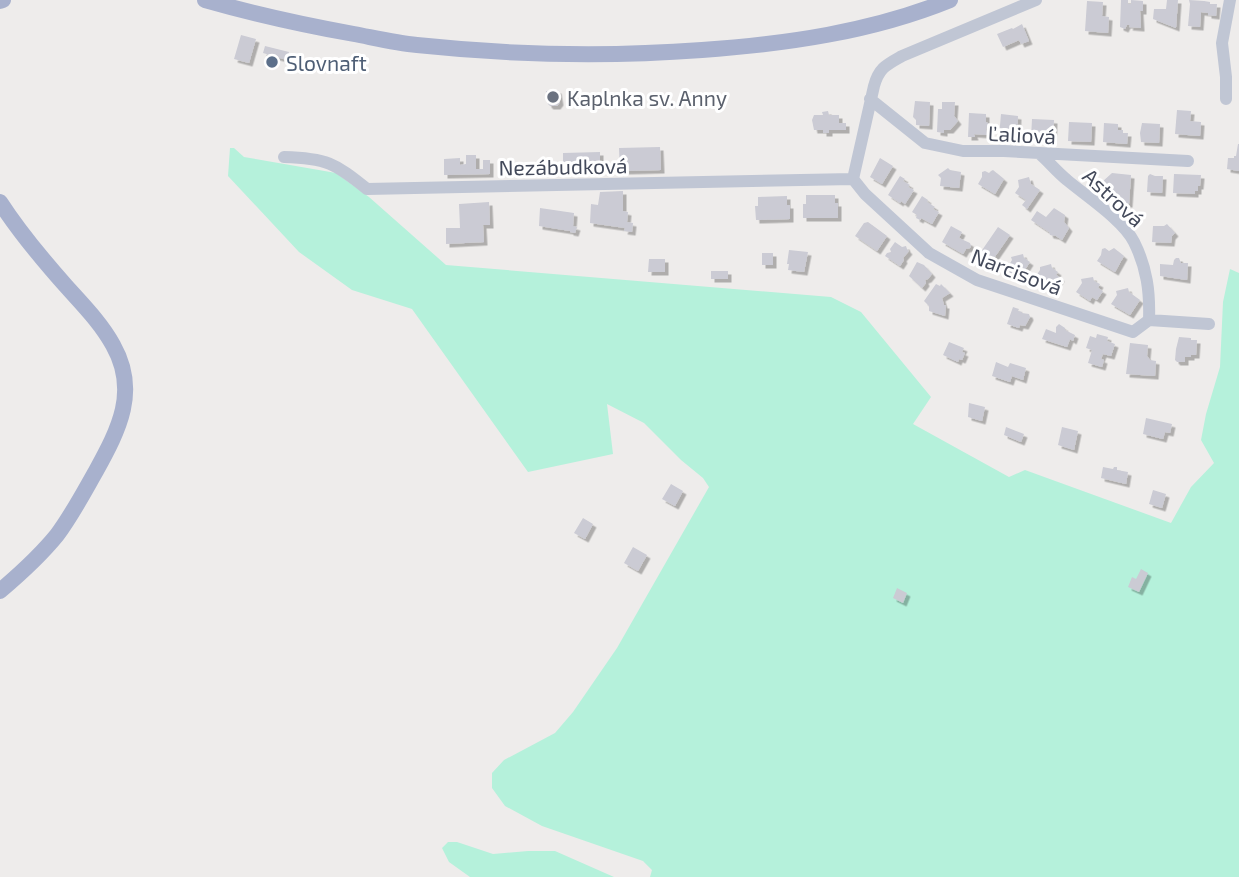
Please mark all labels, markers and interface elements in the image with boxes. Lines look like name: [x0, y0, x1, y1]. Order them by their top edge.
place label: Slovnaft: [286, 50, 367, 75]
marker: Slovnaft: [264, 54, 280, 70]
place label: Kaplnka sv. Anny: [567, 85, 727, 110]
marker: Kaplnka sv. Anny: [545, 89, 561, 105]
street label: Ľaliová: [987, 120, 1057, 148]
street label: Nezábudková: [498, 152, 628, 180]
street label: Astrová: [1078, 163, 1150, 231]
street label: Narcisová: [968, 242, 1066, 300]

